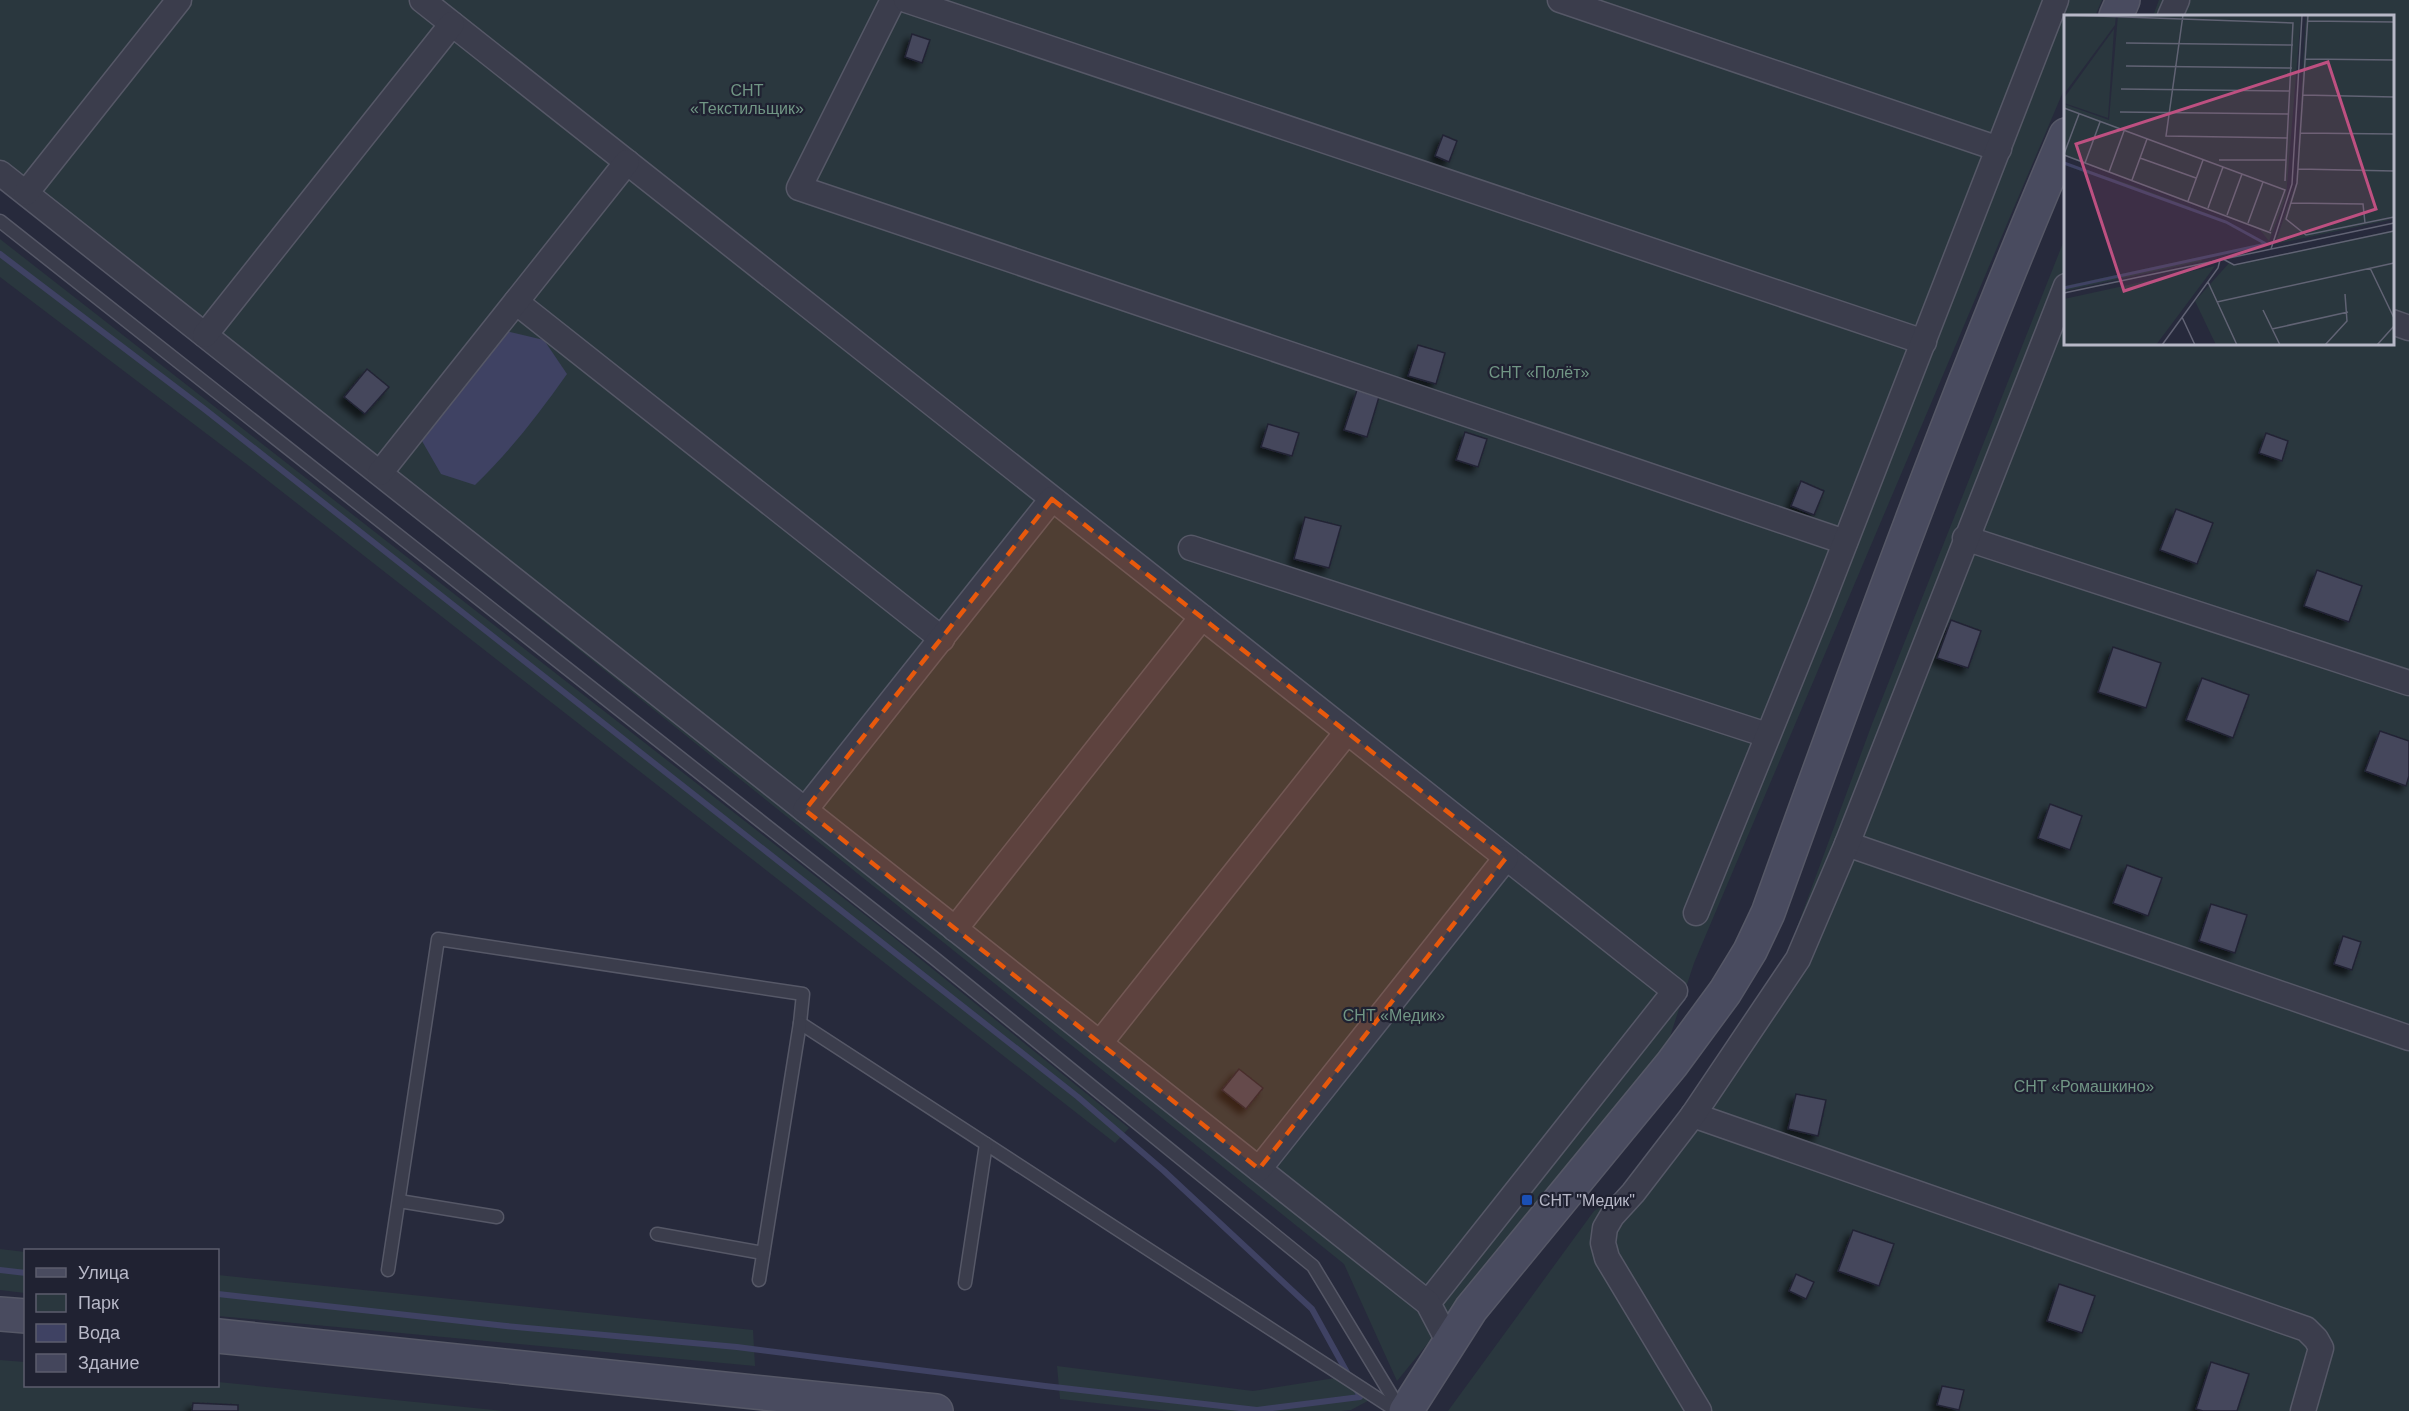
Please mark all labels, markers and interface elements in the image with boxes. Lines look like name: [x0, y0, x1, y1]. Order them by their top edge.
inset map: [2064, 15, 2394, 345]
park label: СНТ «Текстильщик»: [690, 82, 804, 117]
park label: СНТ «Полёт»: [1489, 364, 1589, 381]
park label: СНТ «Медик»: [1343, 1007, 1445, 1024]
park label: СНТ «Ромашкино»: [2014, 1078, 2154, 1095]
place label: СНТ "Медик": [1539, 1192, 1635, 1209]
marker: СНТ "Медик": [1520, 1193, 1534, 1207]
legend: [24, 1249, 219, 1387]
text: Улица: [78, 1263, 130, 1283]
text: Парк: [78, 1293, 119, 1313]
text: Вода: [78, 1323, 121, 1343]
text: Здание: [78, 1353, 139, 1373]

